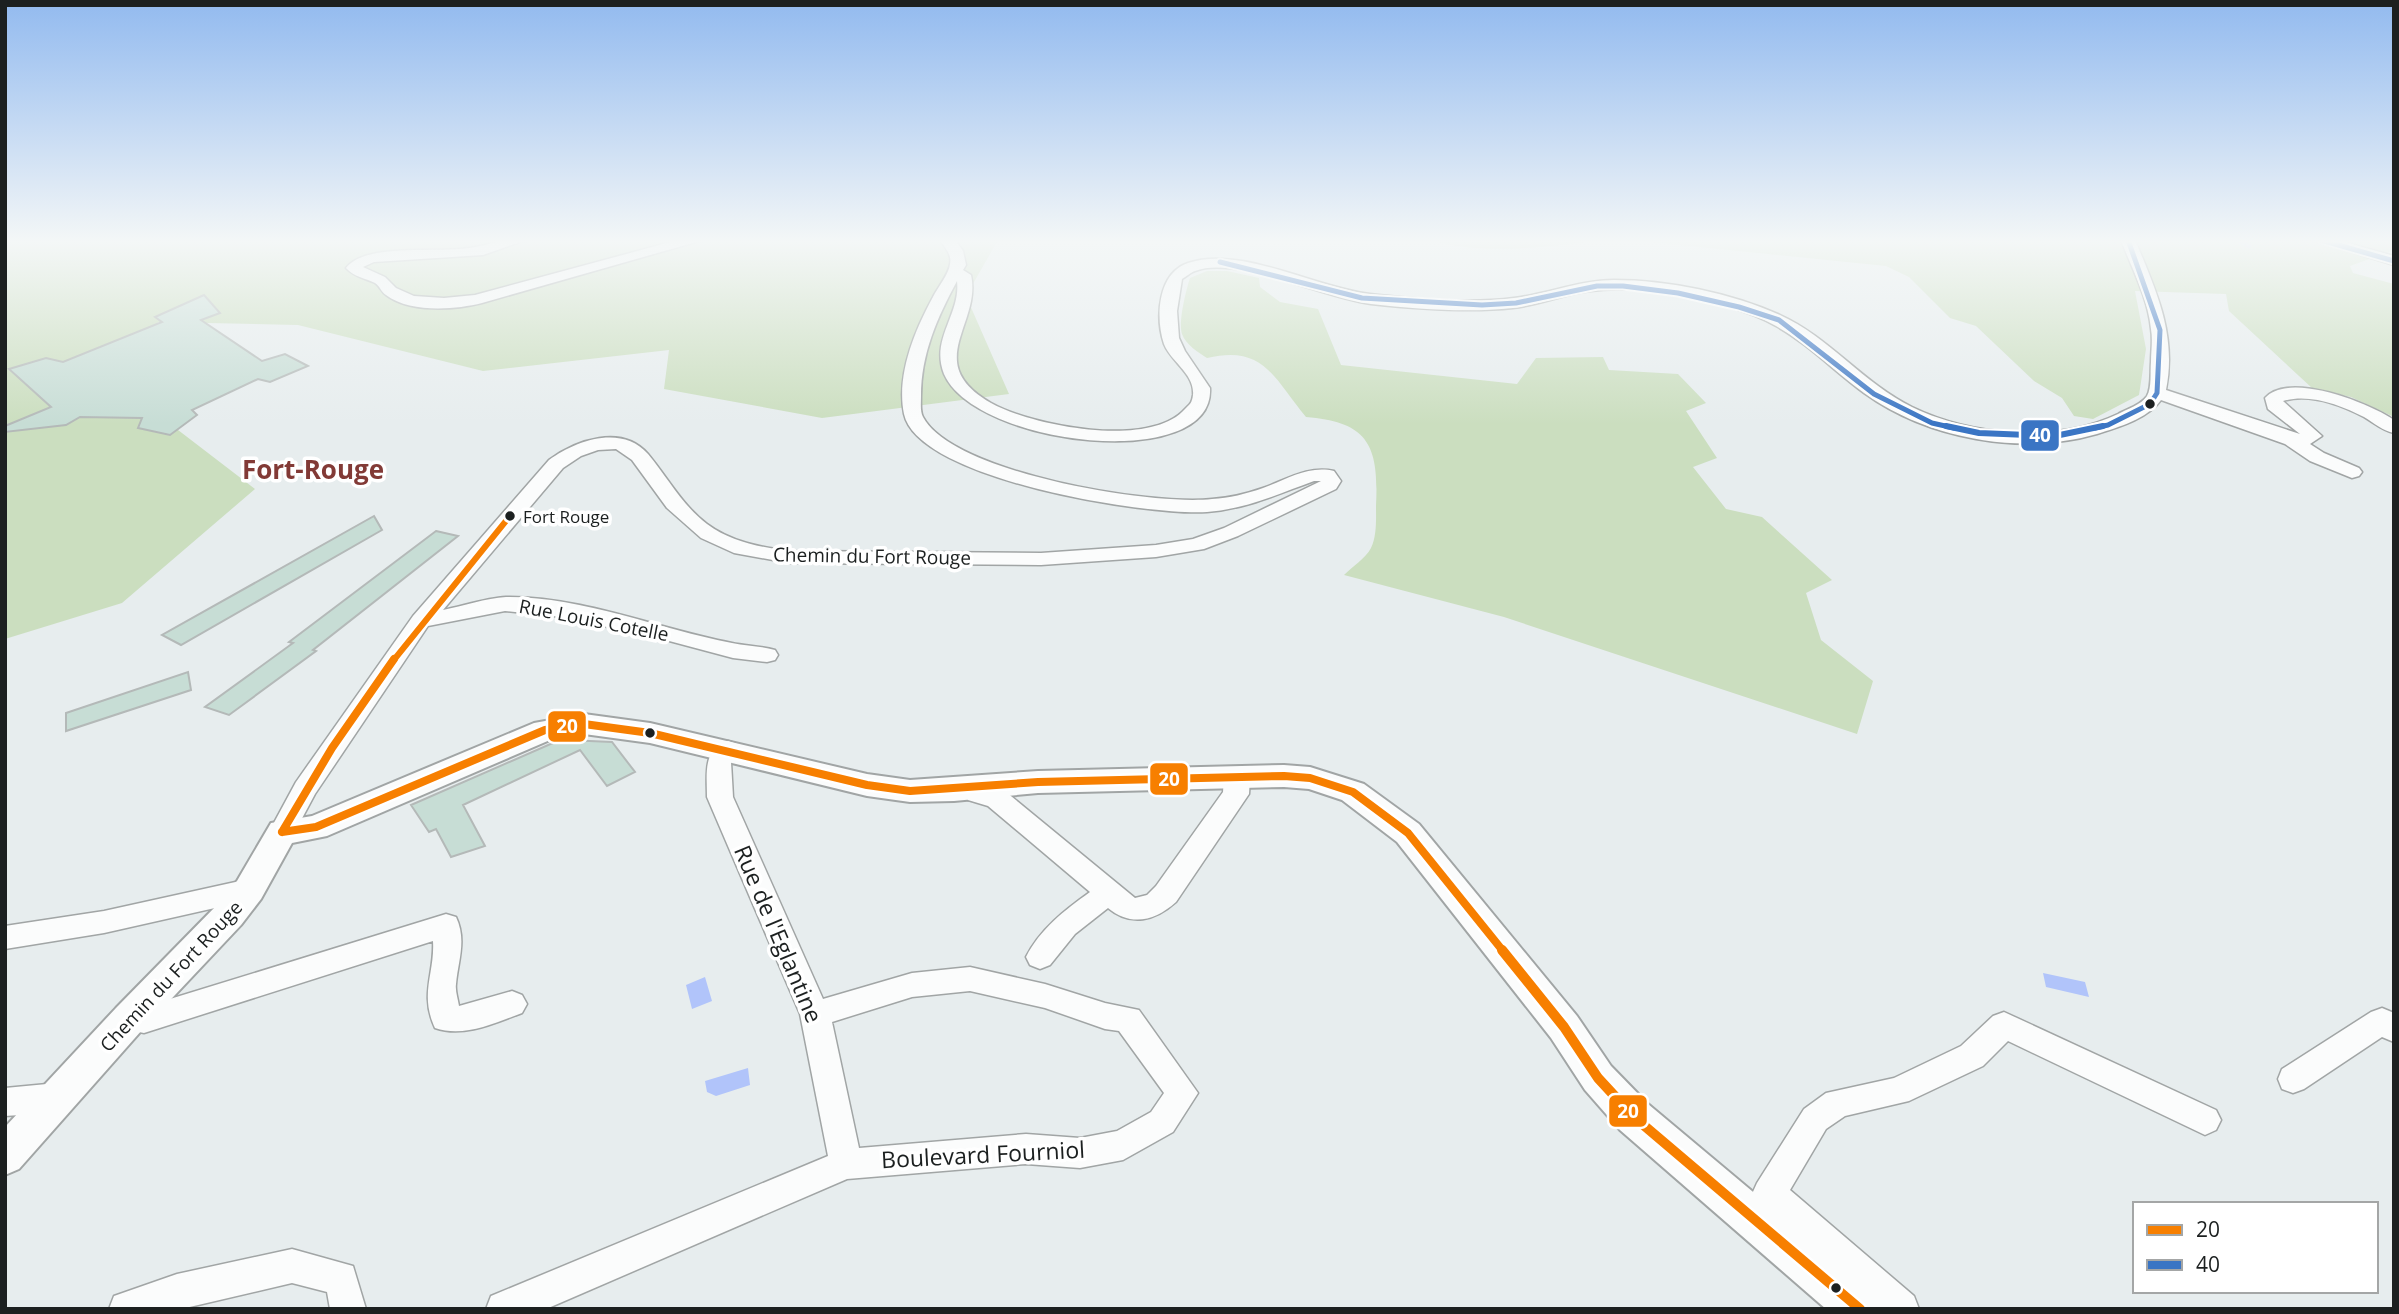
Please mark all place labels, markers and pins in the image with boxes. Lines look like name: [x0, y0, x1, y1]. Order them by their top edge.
unlabelled marker: [2143, 397, 2157, 411]
place label: Fort Rouge: [523, 505, 609, 528]
marker: Fort Rouge: [503, 509, 517, 523]
unlabelled marker: [643, 726, 657, 740]
unlabelled marker: [1829, 1281, 1843, 1295]

